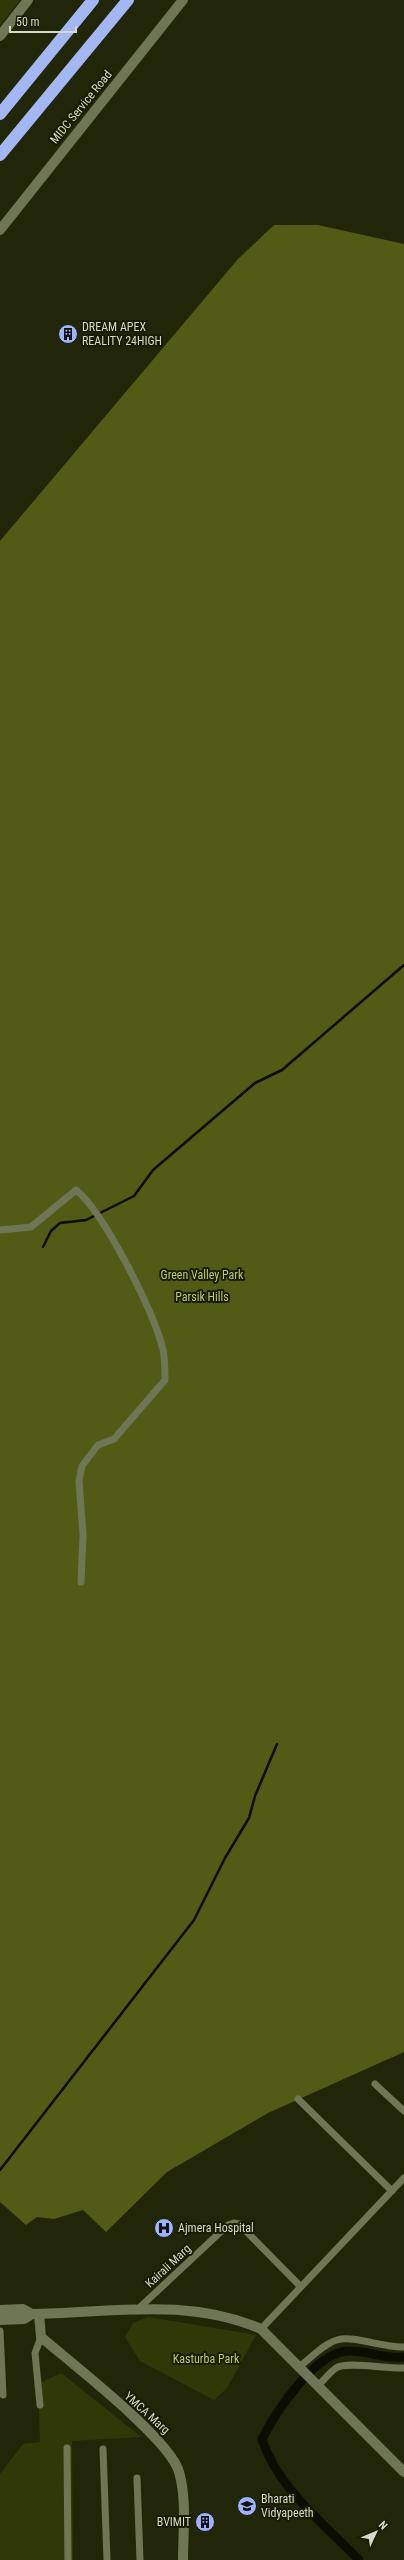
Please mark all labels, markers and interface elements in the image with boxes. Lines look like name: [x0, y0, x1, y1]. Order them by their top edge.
scale bar: [10, 8, 76, 34]
text: 50 m: [16, 15, 40, 29]
street label: MIDC Service Road: [47, 68, 115, 146]
place label: DREAM APEX REALITY 24HIGH: [82, 320, 162, 348]
building icon: DREAM APEX REALITY 24HIGH: [57, 323, 79, 345]
park label: Green Valley Park: [161, 1268, 244, 1282]
park label: Parsik Hills: [175, 1290, 229, 1304]
hospital icon: Ajmera Hospital: [153, 2217, 175, 2239]
place label: Ajmera Hospital: [178, 2221, 254, 2235]
street label: Kairali Marg: [142, 2241, 194, 2290]
park label: Kasturba Park: [173, 2352, 240, 2366]
street label: YMCA Marg: [121, 2389, 173, 2437]
place label: Bharati Vidyapeeth: [261, 2492, 314, 2520]
school or university icon: Bharati Vidyapeeth: [236, 2495, 258, 2517]
building icon: BVIMIT: [194, 2511, 216, 2533]
north arrow: [356, 2512, 396, 2552]
place label: BVIMIT: [157, 2515, 191, 2529]
text: N: [376, 2518, 390, 2533]

